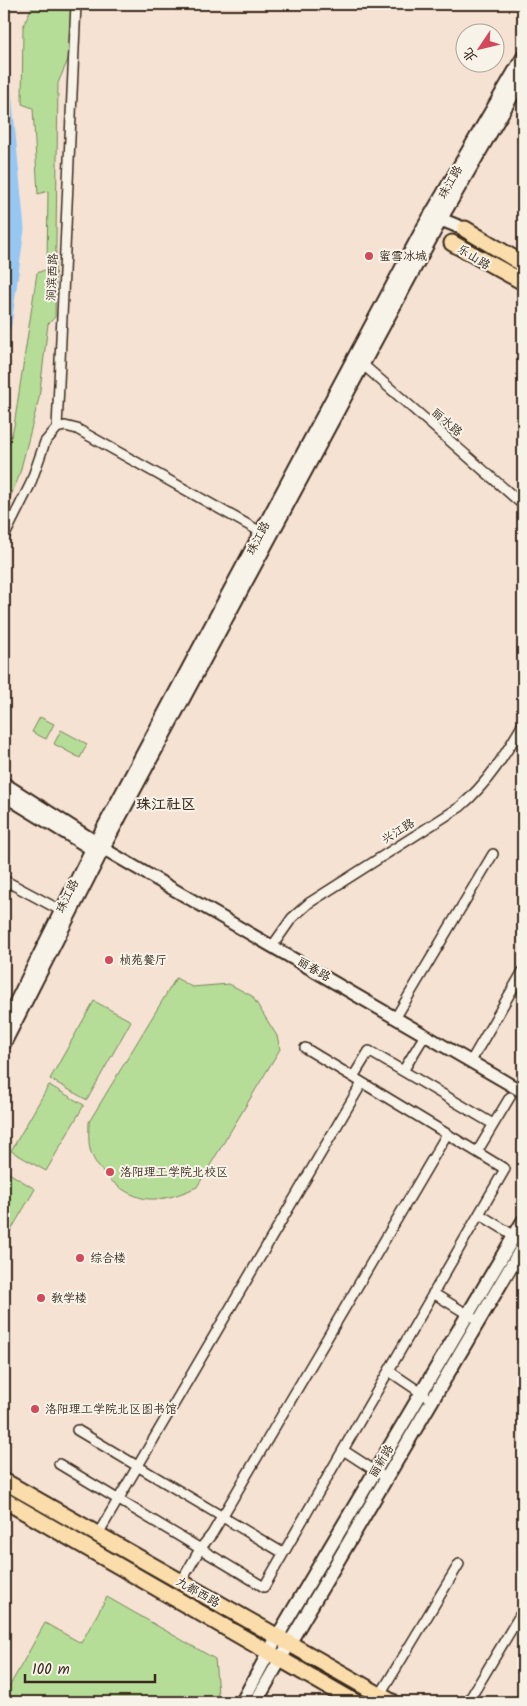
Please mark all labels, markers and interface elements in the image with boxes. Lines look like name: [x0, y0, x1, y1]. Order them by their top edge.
north arrow: [454, 22, 504, 72]
text: 北: [457, 43, 483, 67]
street label: 珠江路: [433, 162, 468, 203]
street label: 乐山路: [453, 240, 494, 275]
place label: 蜜雪冰城: [379, 247, 427, 266]
marker: 蜜雪冰城: [363, 250, 375, 262]
street label: 涧滨西路: [42, 253, 63, 301]
street label: 丽水路: [427, 403, 466, 441]
street label: 珠江路: [242, 518, 275, 559]
district label: 珠江社区: [136, 793, 196, 817]
street label: 兴江路: [378, 814, 419, 849]
street label: 珠江路: [51, 876, 84, 917]
place label: 桢苑餐厅: [119, 951, 167, 970]
street label: 丽春路: [293, 952, 334, 987]
marker: 桢苑餐厅: [103, 954, 115, 966]
place label: 洛阳理工学院北校区: [120, 1163, 228, 1182]
marker: 洛阳理工学院北校区: [104, 1166, 116, 1178]
place label: 综合楼: [90, 1249, 126, 1268]
marker: 综合楼: [74, 1252, 86, 1264]
place label: 教学楼: [51, 1289, 87, 1308]
marker: 教学楼: [35, 1292, 47, 1304]
place label: 洛阳理工学院北区图书馆: [45, 1400, 177, 1419]
marker: 洛阳理工学院北区图书馆: [29, 1403, 41, 1415]
street label: 丽新路: [364, 1441, 399, 1482]
street label: 九都西路: [172, 1572, 223, 1613]
scale bar: [25, 1651, 155, 1683]
text: 100 m: [32, 1658, 70, 1682]

